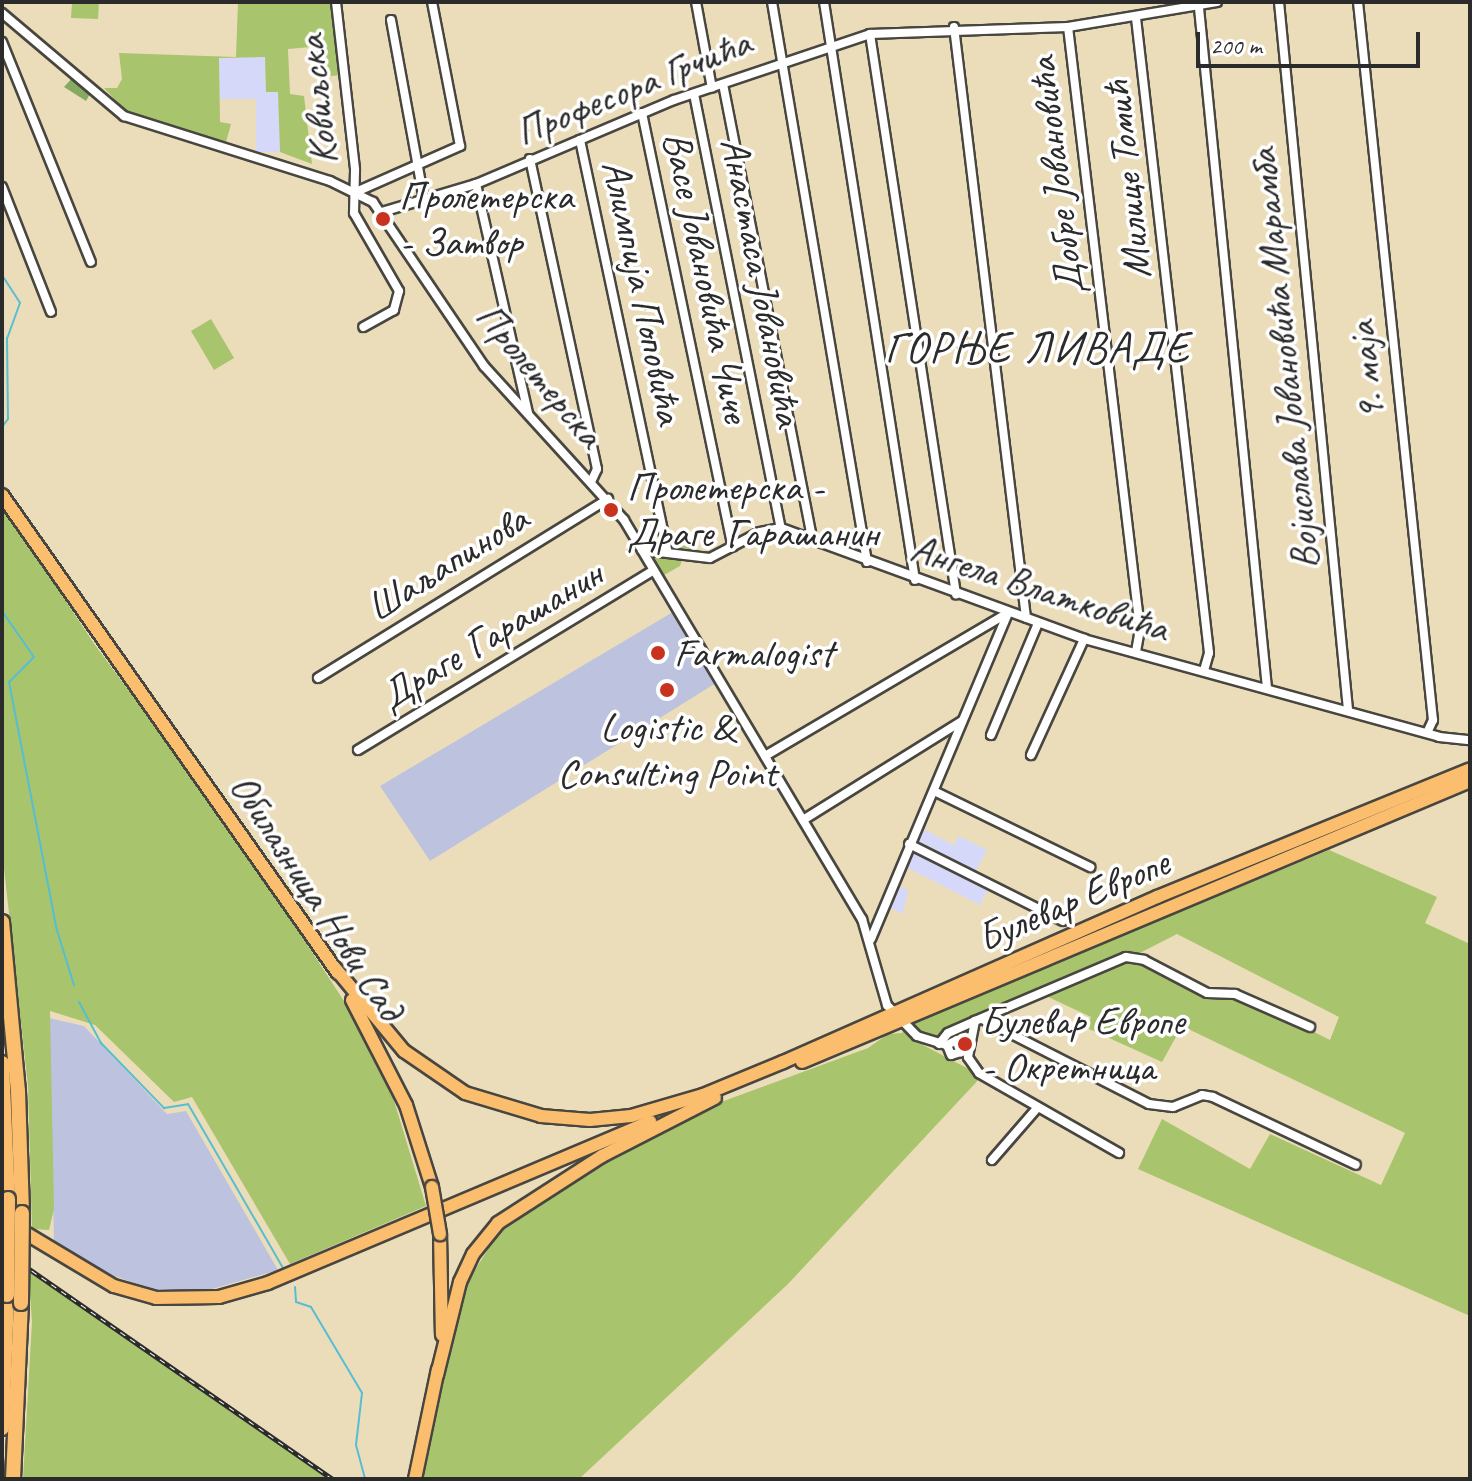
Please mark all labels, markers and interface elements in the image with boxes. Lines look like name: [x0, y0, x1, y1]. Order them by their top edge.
scale bar: [1200, 16, 1424, 66]
street label: Професора Грчића: [509, 18, 757, 156]
text: 200 m: [1210, 31, 1262, 61]
street label: Ковиљска: [286, 33, 348, 167]
street label: Добре Јовановића: [1018, 54, 1094, 298]
street label: Милице Томић: [1093, 79, 1161, 281]
street label: Васе Јовановића Чиче: [653, 129, 761, 425]
street label: Анастаса Јовановића: [711, 134, 813, 430]
street label: Војислава Јовановића Марамба: [1238, 146, 1330, 572]
street label: Алимпија Поповића: [592, 156, 694, 428]
place label: Пролетерска - Затвор: [399, 172, 573, 266]
marker: Пролетерска - Затвор: [374, 210, 392, 228]
street label: Пролетерска: [466, 293, 614, 457]
street label: 9. маја: [1337, 319, 1395, 423]
district label: ГОРЊЕ ЛИВАДЕ: [885, 322, 1191, 374]
place label: Пролетерска - Драге Гарашанин: [627, 463, 866, 557]
street label: Шаљапинова: [357, 495, 537, 631]
marker: Пролетерска - Драге Гарашанин: [602, 501, 620, 519]
street label: Ангела Влатковића: [906, 524, 1174, 652]
street label: Драге Гарашанин: [376, 553, 606, 717]
place label: Farmalogist: [674, 629, 833, 677]
marker: Farmalogist: [649, 644, 667, 662]
marker: Logistic & Consulting Point: [658, 681, 676, 699]
place label: Logistic & Consulting Point: [558, 703, 776, 797]
street label: Обилазница Нови Сад: [219, 763, 415, 1031]
street label: Булевар Европе: [970, 838, 1176, 962]
place label: Булевар Европе - Окретница: [981, 997, 1184, 1091]
marker: Булевар Европе - Окретница: [956, 1035, 974, 1053]

